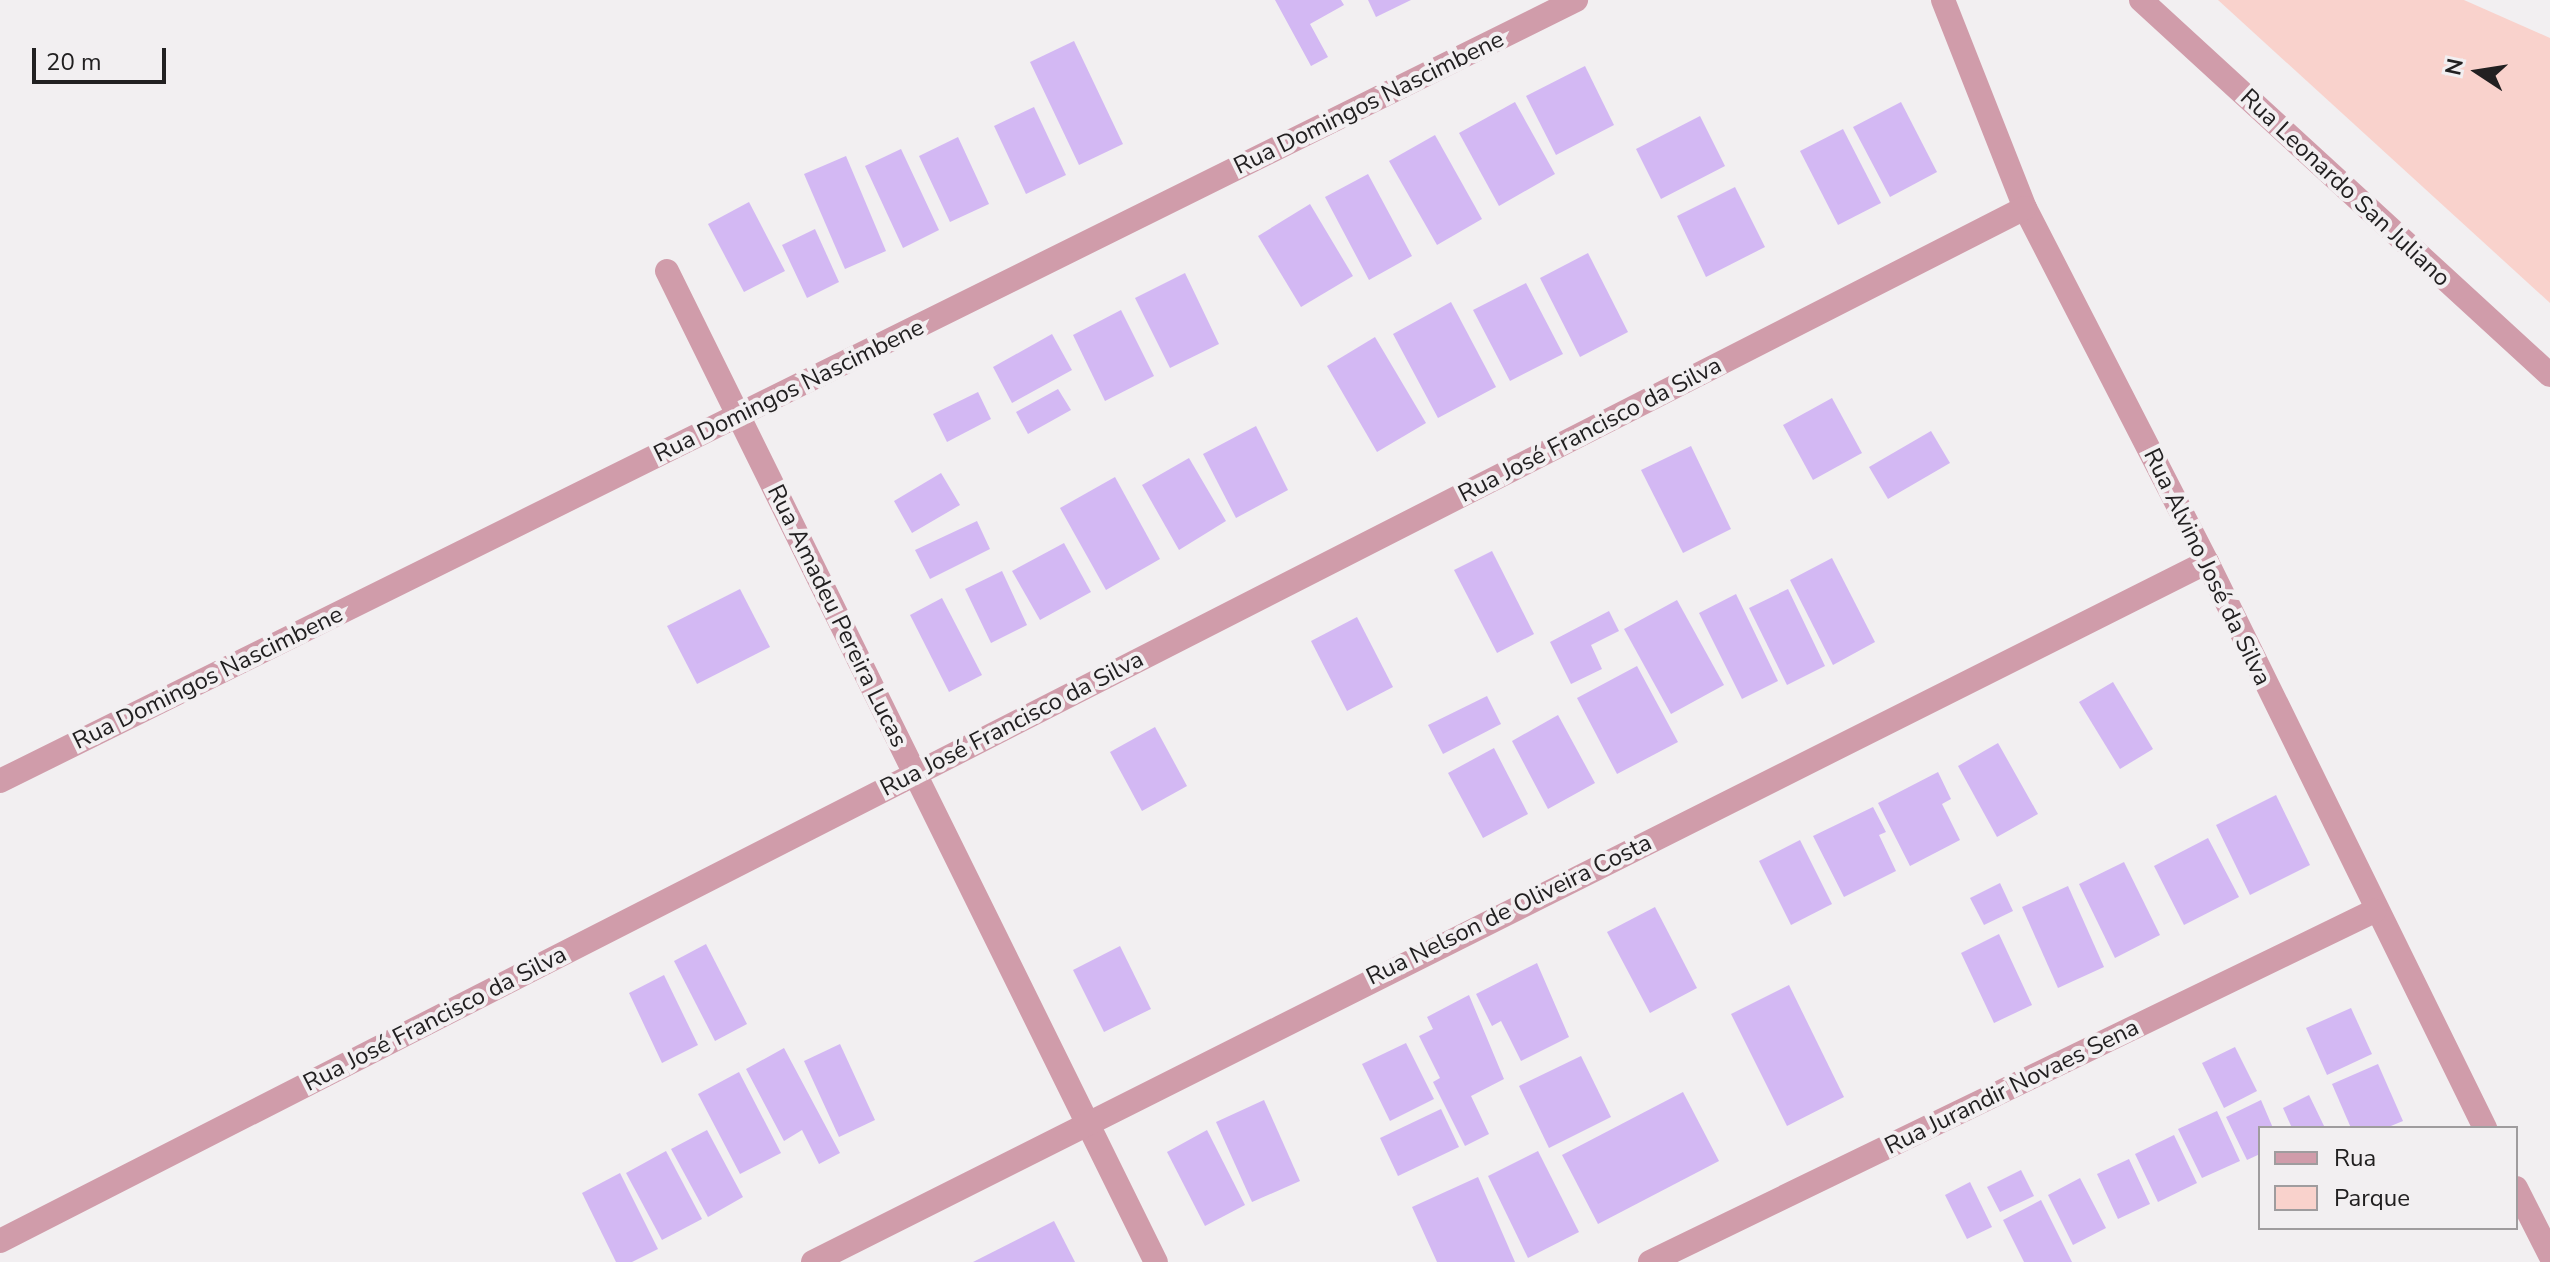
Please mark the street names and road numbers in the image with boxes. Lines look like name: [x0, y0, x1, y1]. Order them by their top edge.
street label: Rua Domingos Nascimbene: [1229, 25, 1509, 181]
street label: Rua Leonardo San Juliano: [2234, 83, 2456, 293]
street label: Rua Domingos Nascimbene: [649, 313, 929, 469]
street label: Rua José Francisco da Silva: [1454, 351, 1726, 509]
street label: Rua Alvino José da Silva: [2137, 444, 2277, 690]
street label: Rua Amadeu Pereira Lucas: [761, 480, 913, 752]
street label: Rua Domingos Nascimbene: [68, 600, 348, 756]
street label: Rua José Francisco da Silva: [876, 645, 1148, 803]
street label: Rua Nelson de Oliveira Costa: [1362, 828, 1656, 992]
street label: Rua José Francisco da Silva: [299, 940, 571, 1098]
street label: Rua Jurandir Novaes Sena: [1880, 1013, 2144, 1161]

